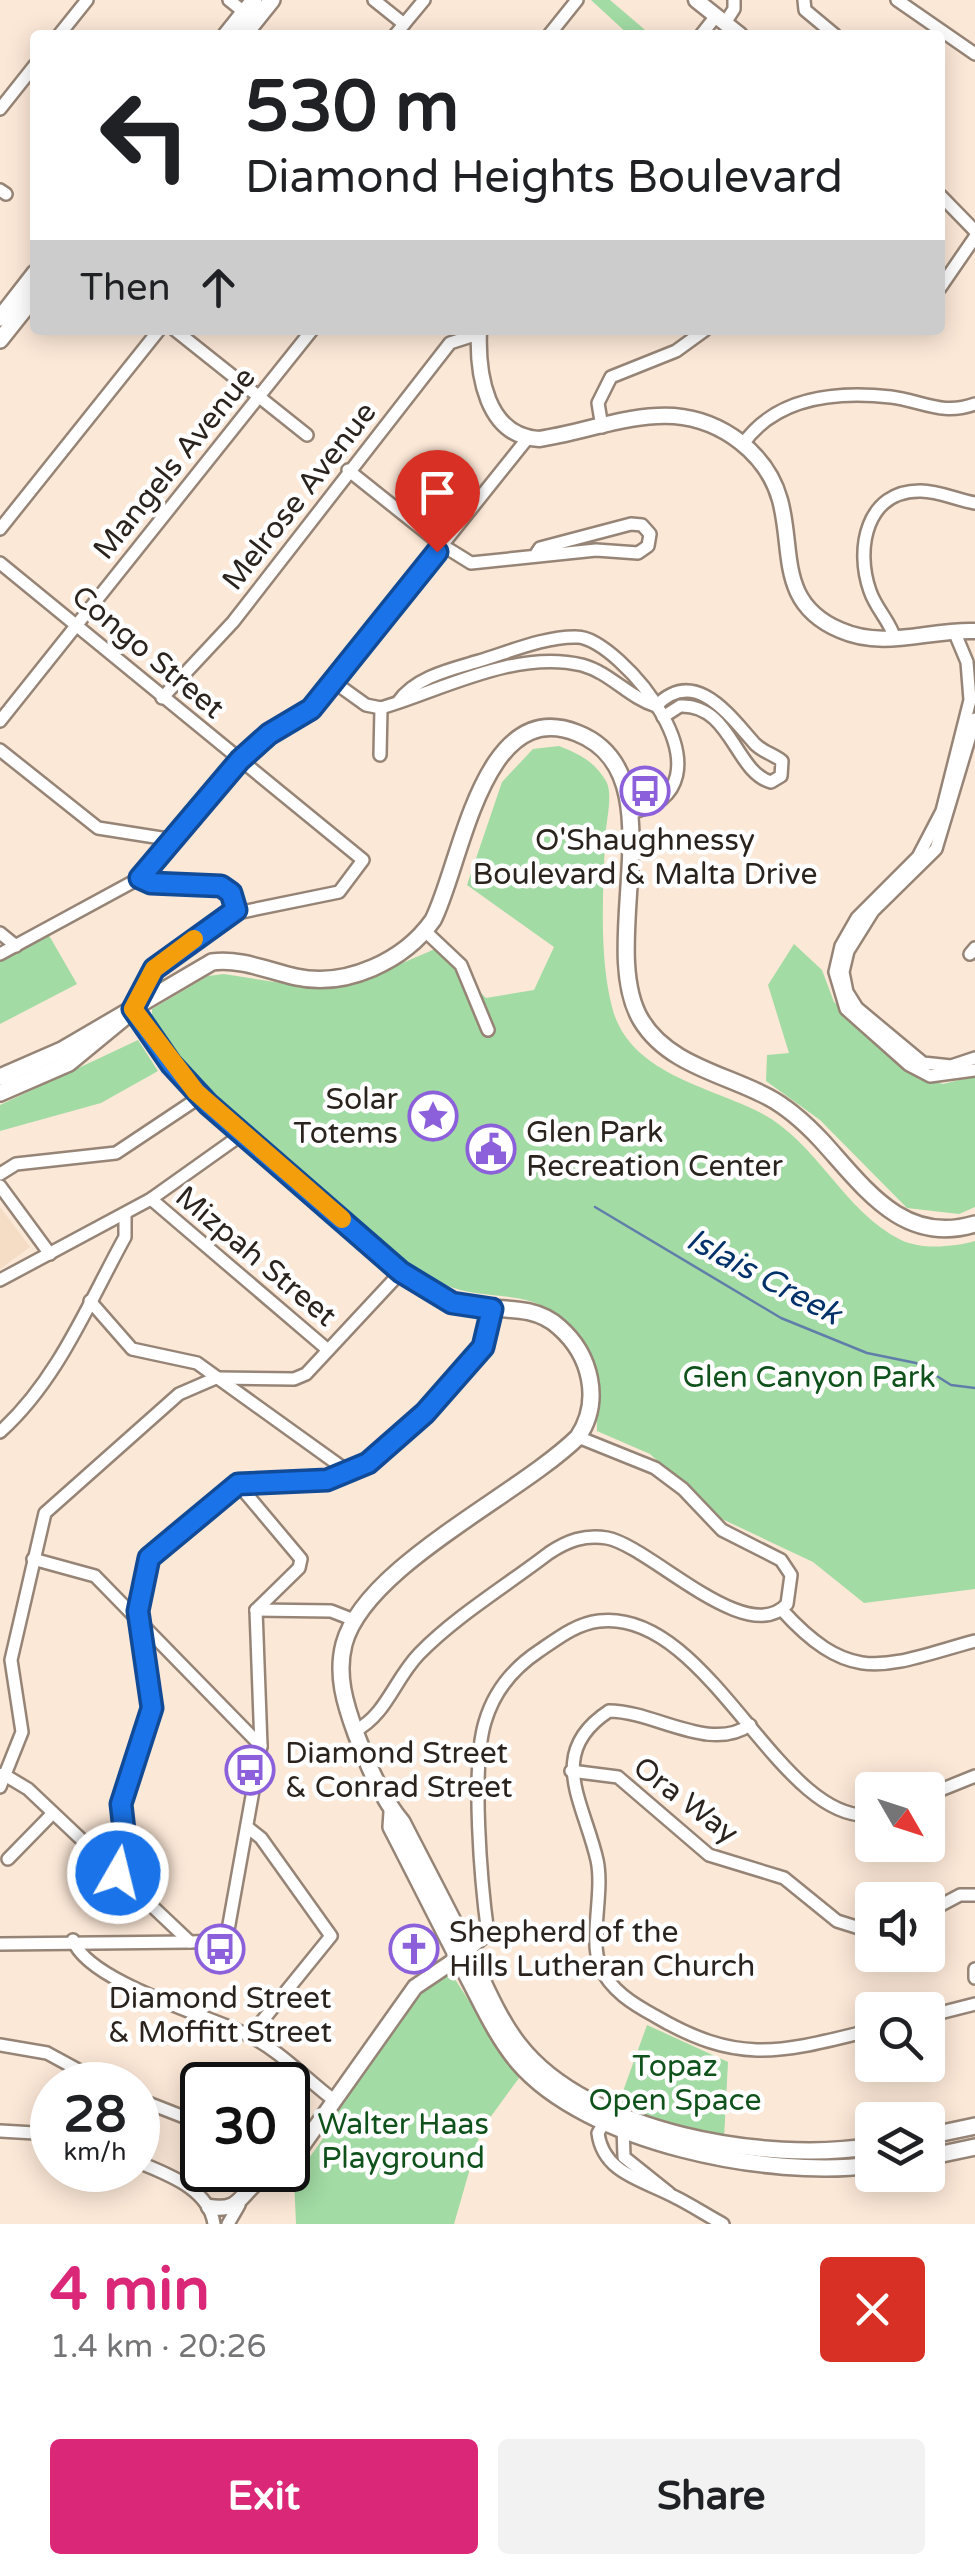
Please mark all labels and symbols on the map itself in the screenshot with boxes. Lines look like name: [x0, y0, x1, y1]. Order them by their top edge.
street label: Mangels Avenue: [85, 360, 263, 567]
street label: Melrose Avenue: [214, 395, 384, 598]
pin: [395, 450, 480, 553]
street label: Congo Street: [64, 578, 231, 727]
bus stop icon: O'Shaughnessy Boulevard & Malta Drive: [619, 765, 671, 817]
place label: O'Shaughnessy Boulevard & Malta Drive: [473, 822, 817, 893]
place label: Solar Totems: [293, 1081, 399, 1152]
place icon: Solar Totems: [407, 1090, 459, 1142]
place label: Glen Park Recreation Center: [526, 1114, 784, 1185]
public building icon: Glen Park Recreation Center: [465, 1123, 517, 1175]
street label: Mizpah Street: [168, 1178, 344, 1334]
water label: Islais Creek: [680, 1220, 849, 1335]
park label: Glen Canyon Park: [682, 1359, 936, 1396]
place label: Diamond Street & Conrad Street: [285, 1735, 512, 1806]
bus stop icon: Diamond Street & Conrad Street: [224, 1744, 276, 1796]
street label: Ora Way: [626, 1749, 746, 1852]
north arrow: [855, 1772, 945, 1862]
position arrow: [66, 1821, 170, 1925]
place label: Shepherd of the Hills Lutheran Church: [449, 1914, 755, 1985]
bus stop icon: Diamond Street & Moffitt Street: [194, 1923, 246, 1975]
church icon: Shepherd of the Hills Lutheran Church: [388, 1923, 440, 1975]
place label: Diamond Street & Moffitt Street: [108, 1980, 332, 2051]
park label: Topaz Open Space: [589, 2048, 761, 2119]
speed limit sign: 30: [180, 2062, 310, 2192]
park label: Walter Haas Playground: [317, 2106, 489, 2177]

